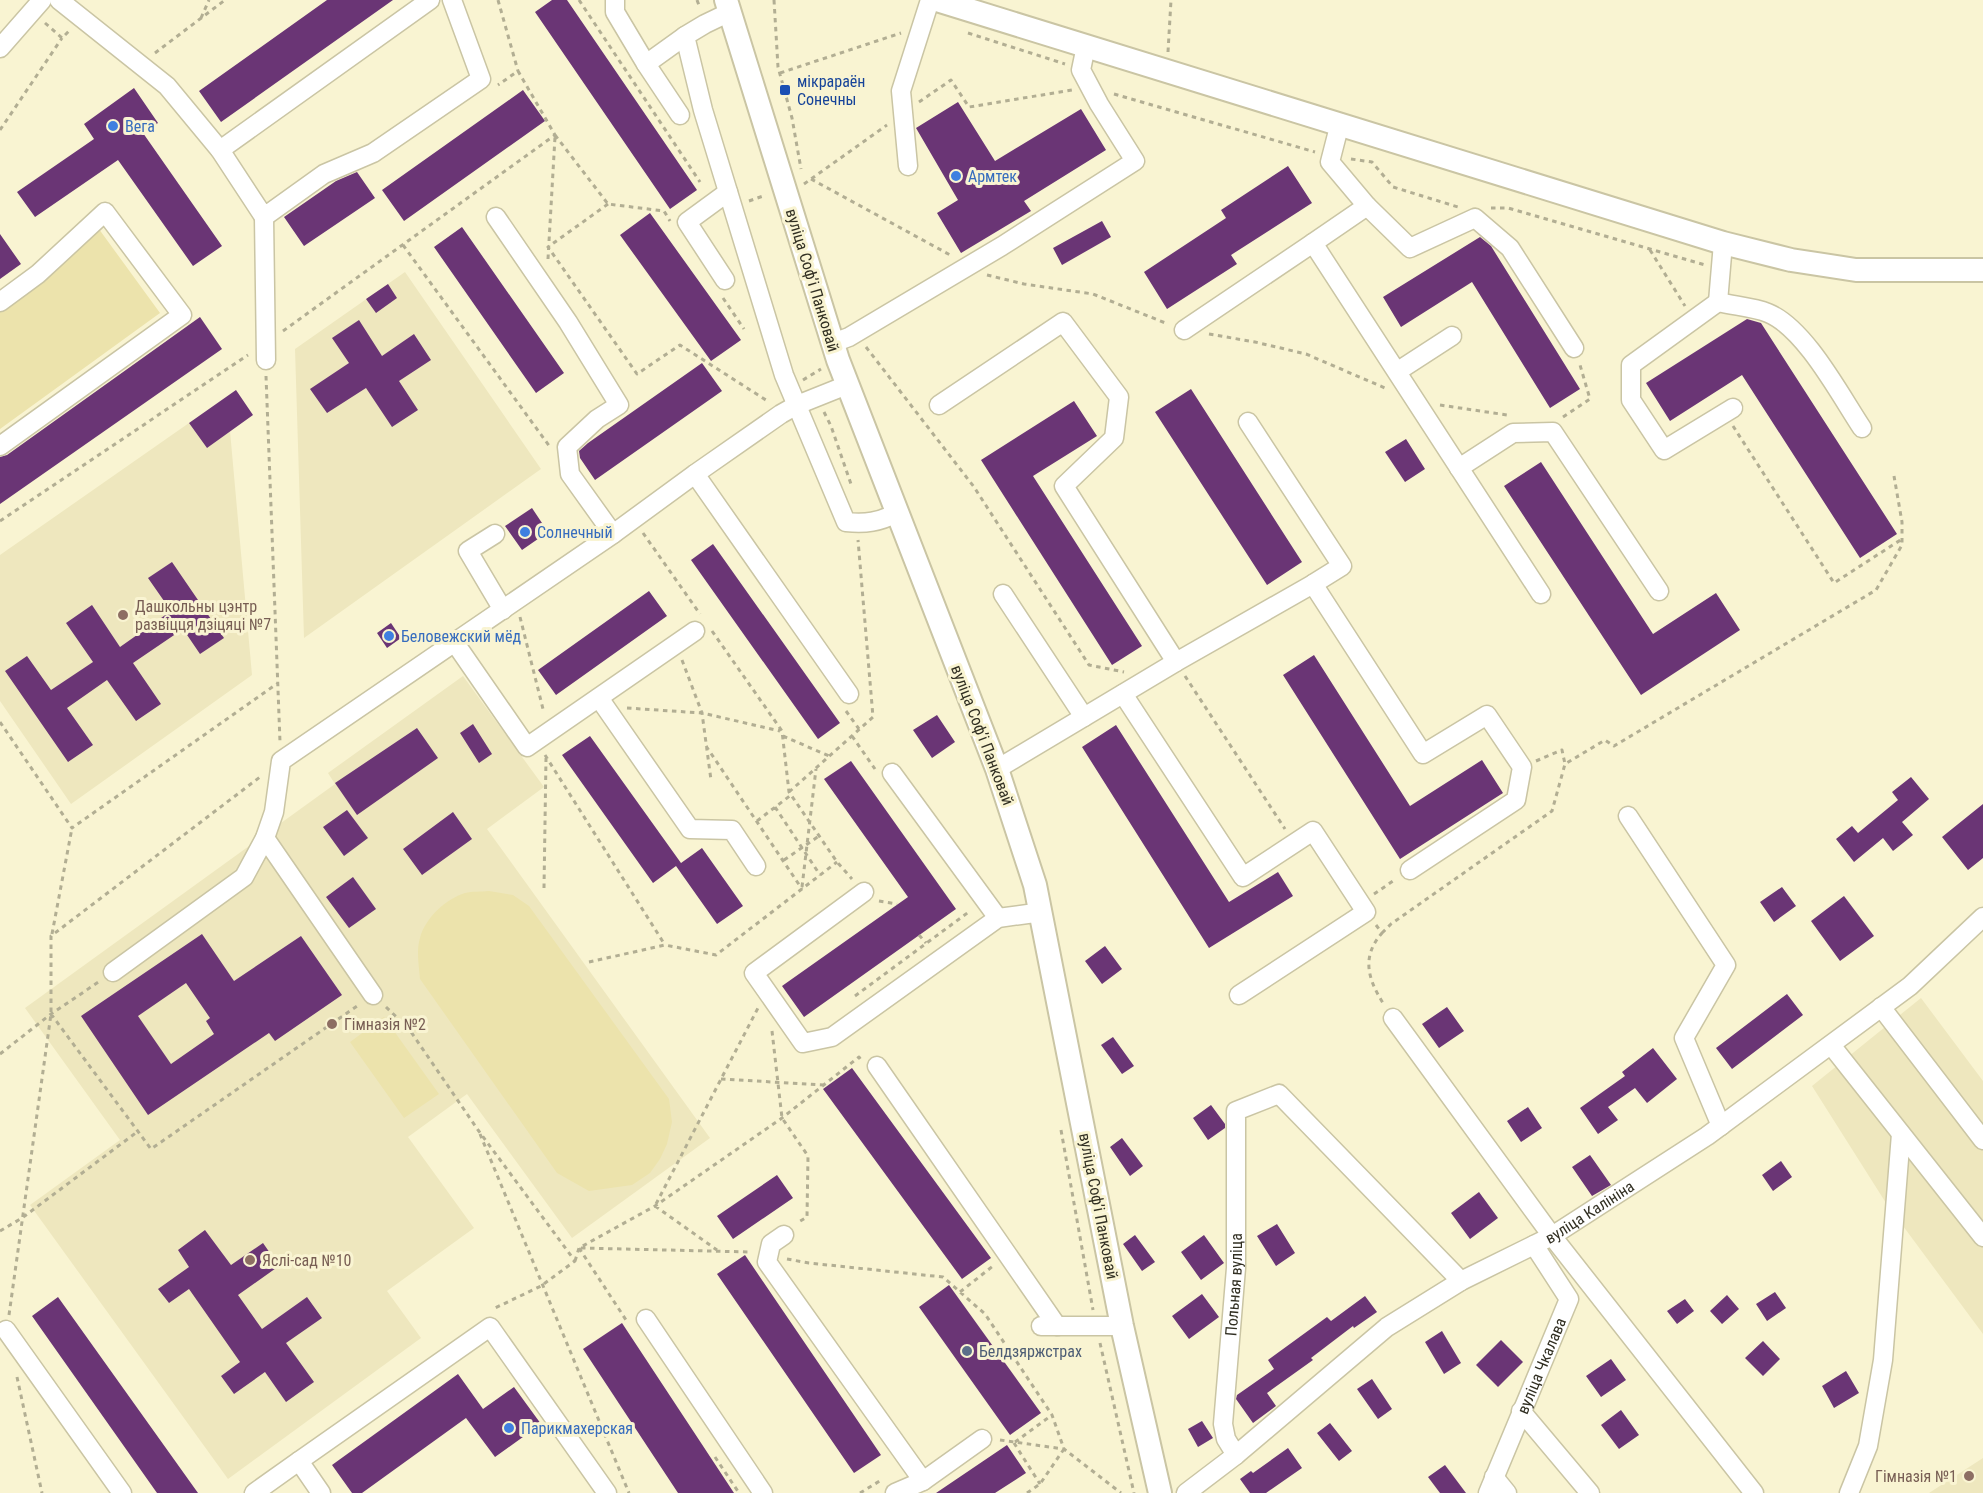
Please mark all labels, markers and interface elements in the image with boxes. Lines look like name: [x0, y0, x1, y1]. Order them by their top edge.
place label: мікрараён Сонечны: [797, 72, 865, 109]
marker: мікрараён Сонечны: [778, 83, 792, 97]
place label: Вега: [125, 117, 155, 136]
marker: Вега: [106, 119, 120, 133]
place label: Армтек: [968, 167, 1017, 186]
marker: Армтек: [949, 169, 963, 183]
street label: вуліца Софʼі Панковай: [782, 206, 843, 354]
place label: Солнечный: [537, 523, 613, 542]
marker: Солнечный: [518, 525, 532, 539]
place label: Дашкольны цэнтр развіцця дзіцяці №7: [135, 597, 271, 634]
marker: Дашкольны цэнтр развіцця дзіцяці №7: [116, 608, 130, 622]
place label: Беловежский мёд: [401, 627, 521, 646]
marker: Беловежский мёд: [382, 629, 396, 643]
street label: вуліца Софʼі Панковай: [947, 662, 1018, 808]
place label: Гімназія №2: [344, 1015, 426, 1034]
marker: Гімназія №2: [325, 1017, 339, 1031]
street label: вуліца Софʼі Панковай: [1075, 1131, 1122, 1281]
street label: вуліца Калініна: [1542, 1177, 1638, 1248]
street label: Польная вуліца: [1221, 1233, 1246, 1337]
place label: Яслі-сад №10: [262, 1251, 351, 1270]
marker: Яслі-сад №10: [243, 1253, 257, 1267]
street label: вуліца Чкалава: [1513, 1315, 1570, 1417]
place label: Белдзяржстрах: [979, 1342, 1082, 1361]
marker: Белдзяржстрах: [960, 1344, 974, 1358]
place label: Парикмахерская: [521, 1419, 633, 1438]
marker: Парикмахерская: [502, 1421, 516, 1435]
place label: Гімназія №1: [1875, 1467, 1957, 1486]
marker: Гімназія №1: [1962, 1469, 1976, 1483]

